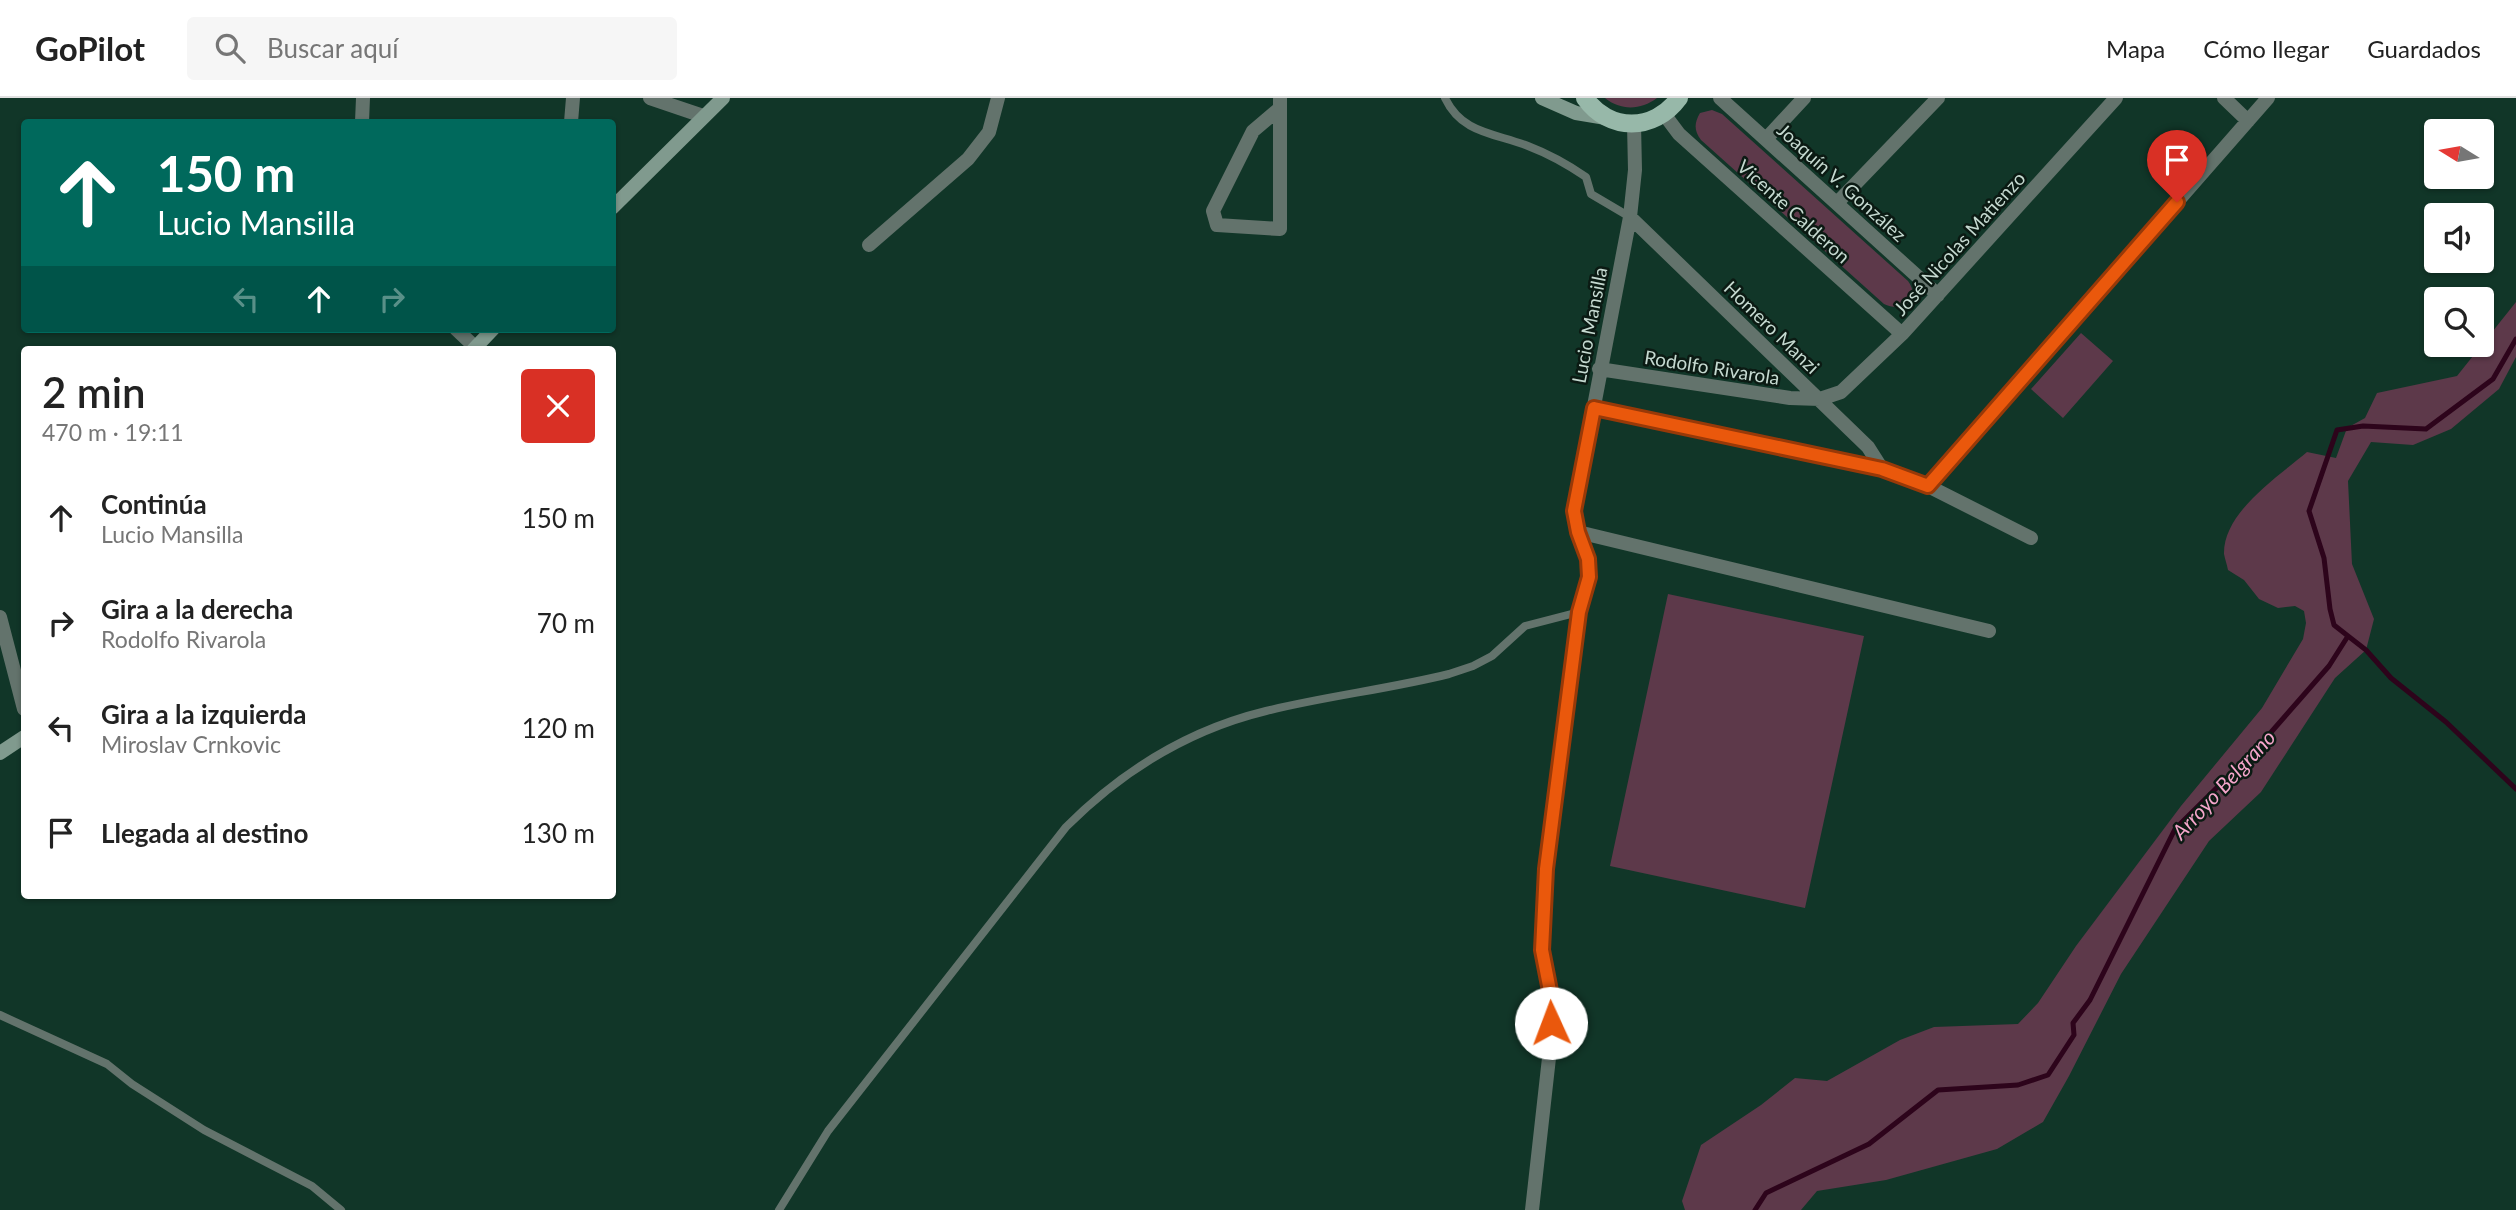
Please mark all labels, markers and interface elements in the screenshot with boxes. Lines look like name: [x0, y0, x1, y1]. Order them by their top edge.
search box: [187, 17, 677, 80]
text: GoPilot: [35, 28, 145, 68]
icon: search: [211, 29, 249, 67]
text: Buscar aquí: [267, 32, 399, 64]
text: Mapa: [2106, 34, 2165, 63]
text: Cómo llegar: [2203, 34, 2329, 63]
text: Guardados: [2367, 34, 2481, 63]
street label: Joaquín V. González: [1773, 118, 1911, 246]
north arrow: [2424, 119, 2494, 189]
map controls: [2424, 119, 2494, 357]
pin: [2147, 130, 2207, 202]
icon: arrive: [2158, 141, 2196, 179]
text: 150 m: [157, 144, 295, 202]
icon: ahead: [42, 147, 133, 238]
street label: Vicente Calderon: [1733, 154, 1855, 268]
street label: José Nicolas Matienzo: [1888, 166, 2030, 320]
text: Lucio Mansilla: [157, 203, 355, 242]
button: sound: [2424, 203, 2494, 273]
street label: Lucio Mansilla: [1566, 265, 1612, 385]
street label: Homero Manzi: [1720, 276, 1824, 378]
icon: left: [227, 280, 265, 318]
icon: ahead: [300, 280, 338, 318]
icon: right: [373, 280, 411, 318]
button: search: [2424, 287, 2494, 357]
street label: Rodolfo Rivarola: [1643, 345, 1781, 389]
text: 2 min: [42, 367, 146, 417]
button: close: [521, 369, 595, 443]
text: 470 m · 19:11: [42, 418, 184, 446]
text: Continúa: [101, 488, 207, 520]
icon: ahead: [42, 499, 80, 537]
text: 150 m: [522, 502, 595, 534]
text: Lucio Mansilla: [101, 520, 243, 548]
text: Gira a la derecha: [101, 593, 293, 625]
icon: right: [42, 604, 80, 642]
text: 70 m: [537, 607, 595, 639]
text: Rodolfo Rivarola: [101, 625, 266, 653]
text: Gira a la izquierda: [101, 698, 307, 730]
icon: left: [42, 709, 80, 747]
text: 120 m: [522, 712, 595, 744]
water label: Arroyo Belgrano: [2165, 724, 2280, 845]
text: Miroslav Crnkovic: [101, 730, 281, 758]
icon: arrive: [42, 814, 80, 852]
text: Llegada al destino: [101, 817, 308, 849]
text: 130 m: [522, 817, 595, 849]
position arrow: [1514, 986, 1588, 1060]

